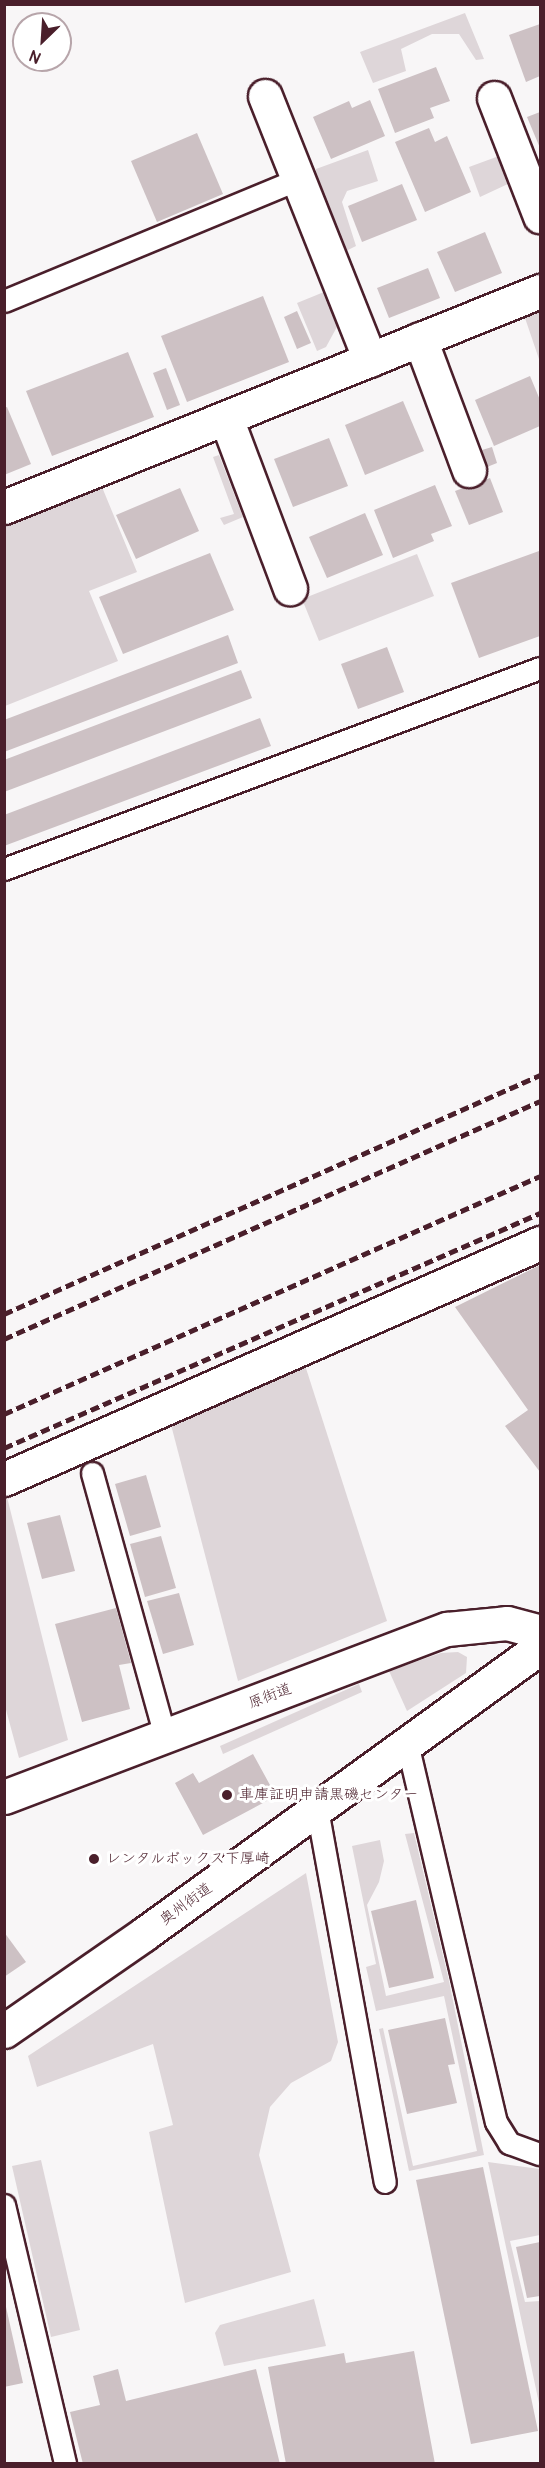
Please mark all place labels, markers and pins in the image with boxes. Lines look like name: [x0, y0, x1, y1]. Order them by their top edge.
place label: 車庫証明申請黒磯センター: [239, 1786, 419, 1804]
marker: 車庫証明申請黒磯センター: [220, 1788, 234, 1802]
place label: レンタルボックス下厚崎: [106, 1850, 271, 1868]
marker: レンタルボックス下厚崎: [87, 1852, 101, 1866]

